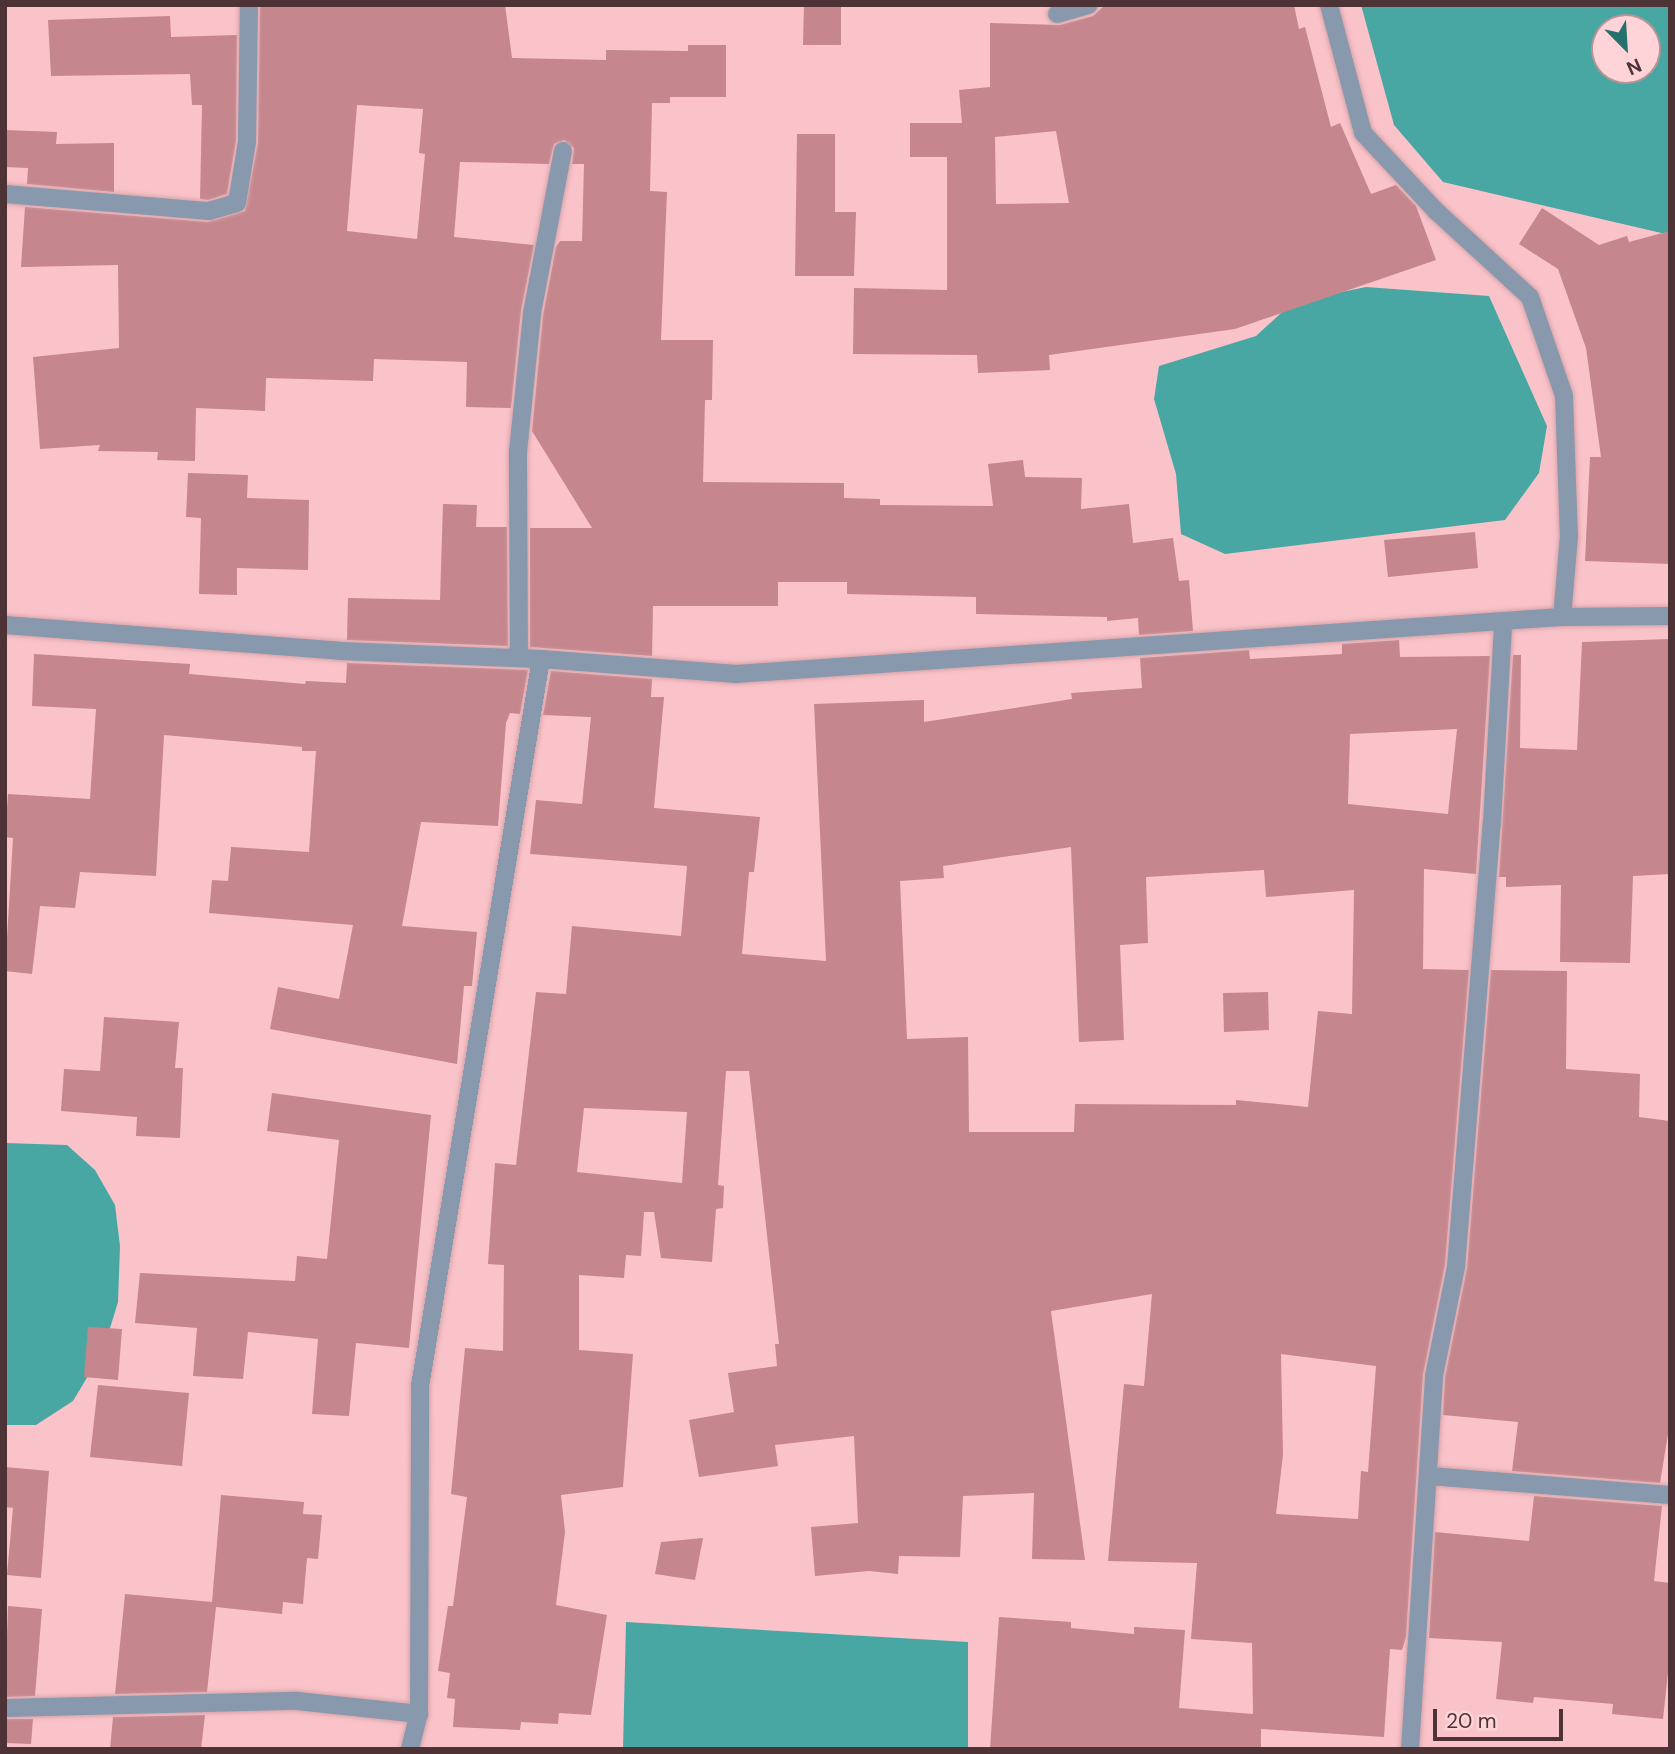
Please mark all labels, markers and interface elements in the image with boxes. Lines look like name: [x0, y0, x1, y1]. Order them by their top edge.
north arrow: [1591, 14, 1661, 84]
text: N: [1623, 53, 1645, 81]
scale bar: [1437, 1694, 1566, 1738]
text: 20 m: [1446, 1707, 1497, 1735]

